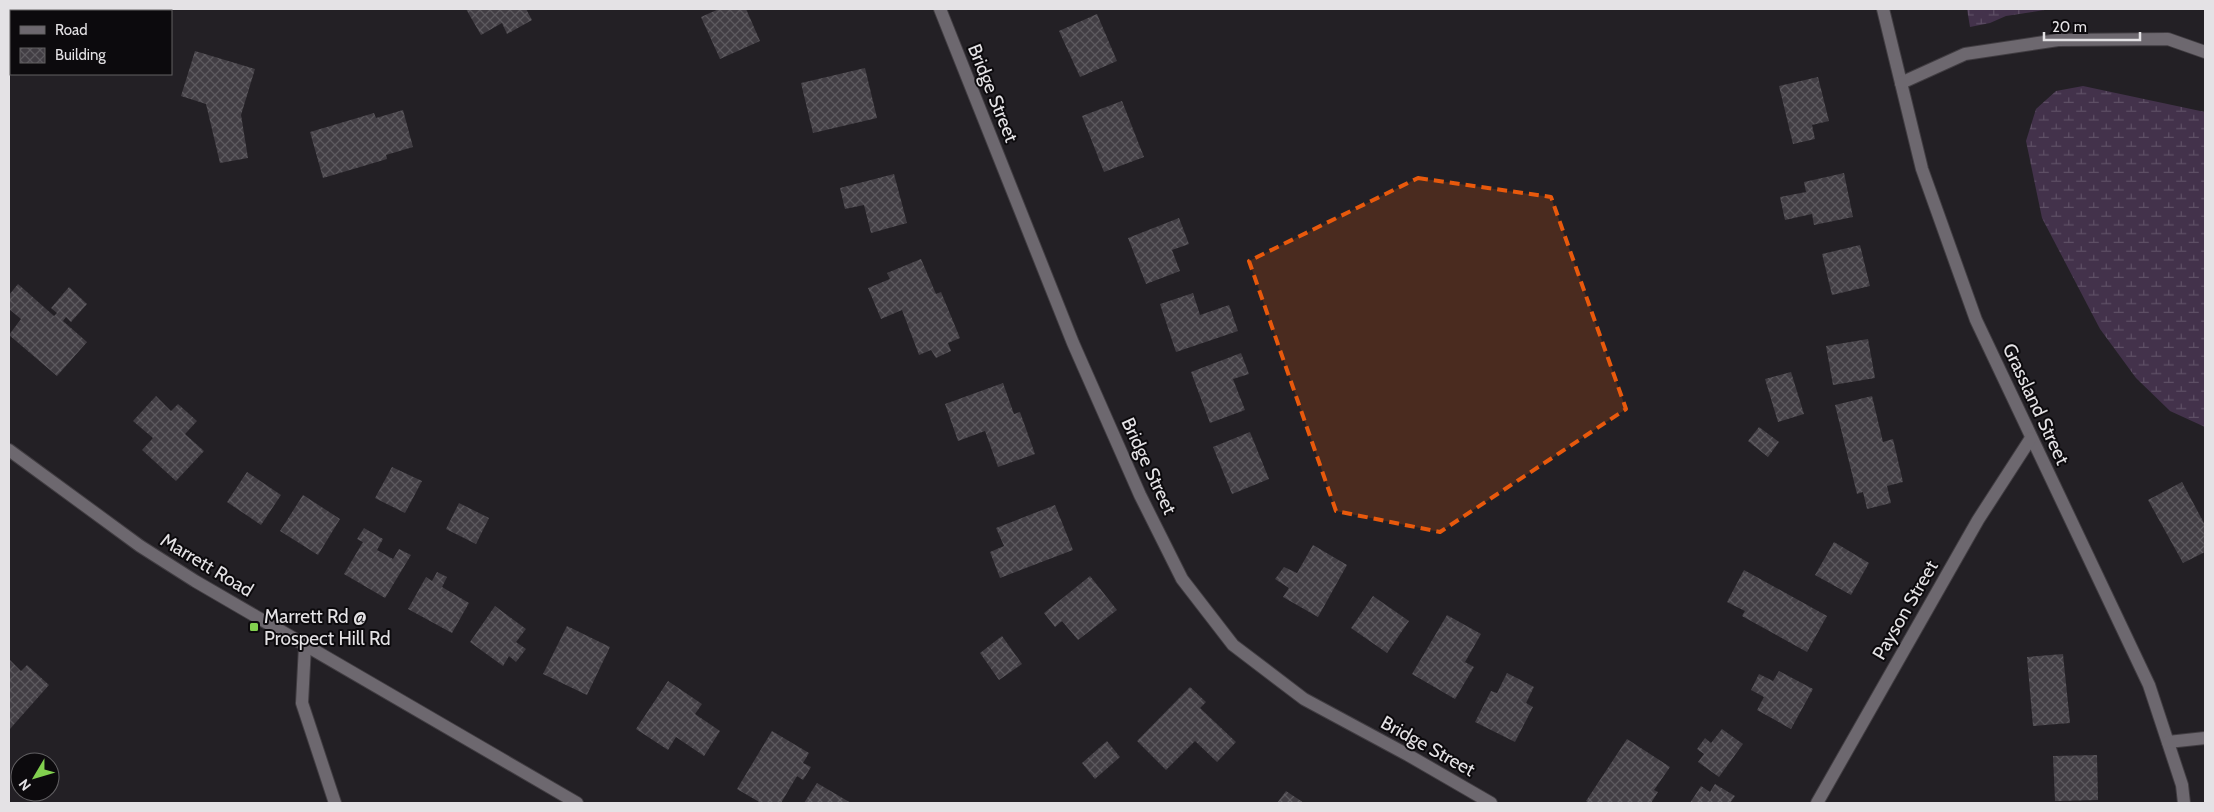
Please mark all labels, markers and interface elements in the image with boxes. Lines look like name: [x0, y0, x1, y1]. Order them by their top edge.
legend: [10, 10, 172, 75]
scale bar: [2044, 10, 2140, 42]
text: 20 m: [2052, 18, 2087, 36]
text: Road: [55, 21, 88, 39]
street label: Bridge Street: [963, 40, 1023, 146]
text: Building: [55, 46, 106, 64]
street label: Grassland Street: [1998, 340, 2074, 469]
street label: Bridge Street: [1117, 414, 1182, 519]
street label: Marrett Road: [156, 528, 258, 602]
street label: Payson Street: [1867, 556, 1943, 664]
place label: Marrett Rd @ Prospect Hill Rd: [264, 605, 391, 650]
marker: Marrett Rd @ Prospect Hill Rd: [248, 621, 260, 633]
street label: Bridge Street: [1377, 711, 1480, 782]
north arrow: [10, 752, 60, 802]
text: N: [15, 776, 35, 794]

